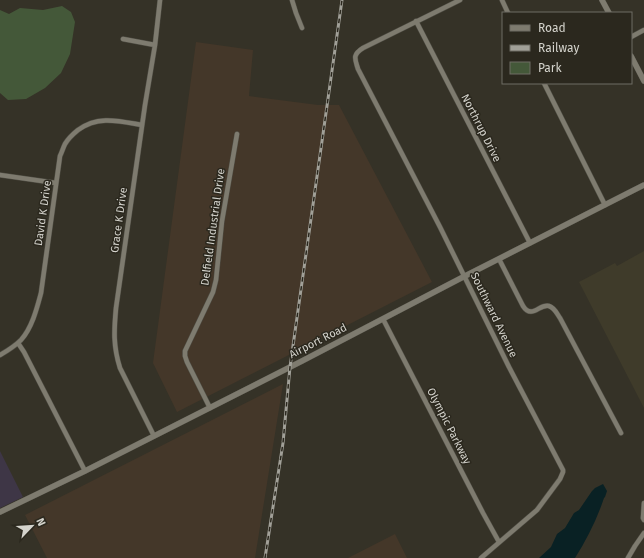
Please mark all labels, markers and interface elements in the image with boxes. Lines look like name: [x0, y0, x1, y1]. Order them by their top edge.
legend: [502, 12, 632, 84]
text: Road: [538, 21, 566, 35]
text: Railway: [538, 41, 579, 55]
text: Park: [538, 61, 562, 75]
street label: Northrup Drive: [458, 92, 504, 164]
street label: Delfield Industrial Drive: [198, 168, 228, 286]
street label: David K Drive: [32, 179, 54, 247]
street label: Grace K Drive: [108, 186, 130, 254]
street label: Southward Avenue: [468, 270, 520, 360]
street label: Airport Road: [287, 321, 349, 361]
street label: Olympic Parkway: [424, 386, 474, 467]
north arrow: [12, 506, 52, 546]
text: N: [33, 516, 48, 528]

